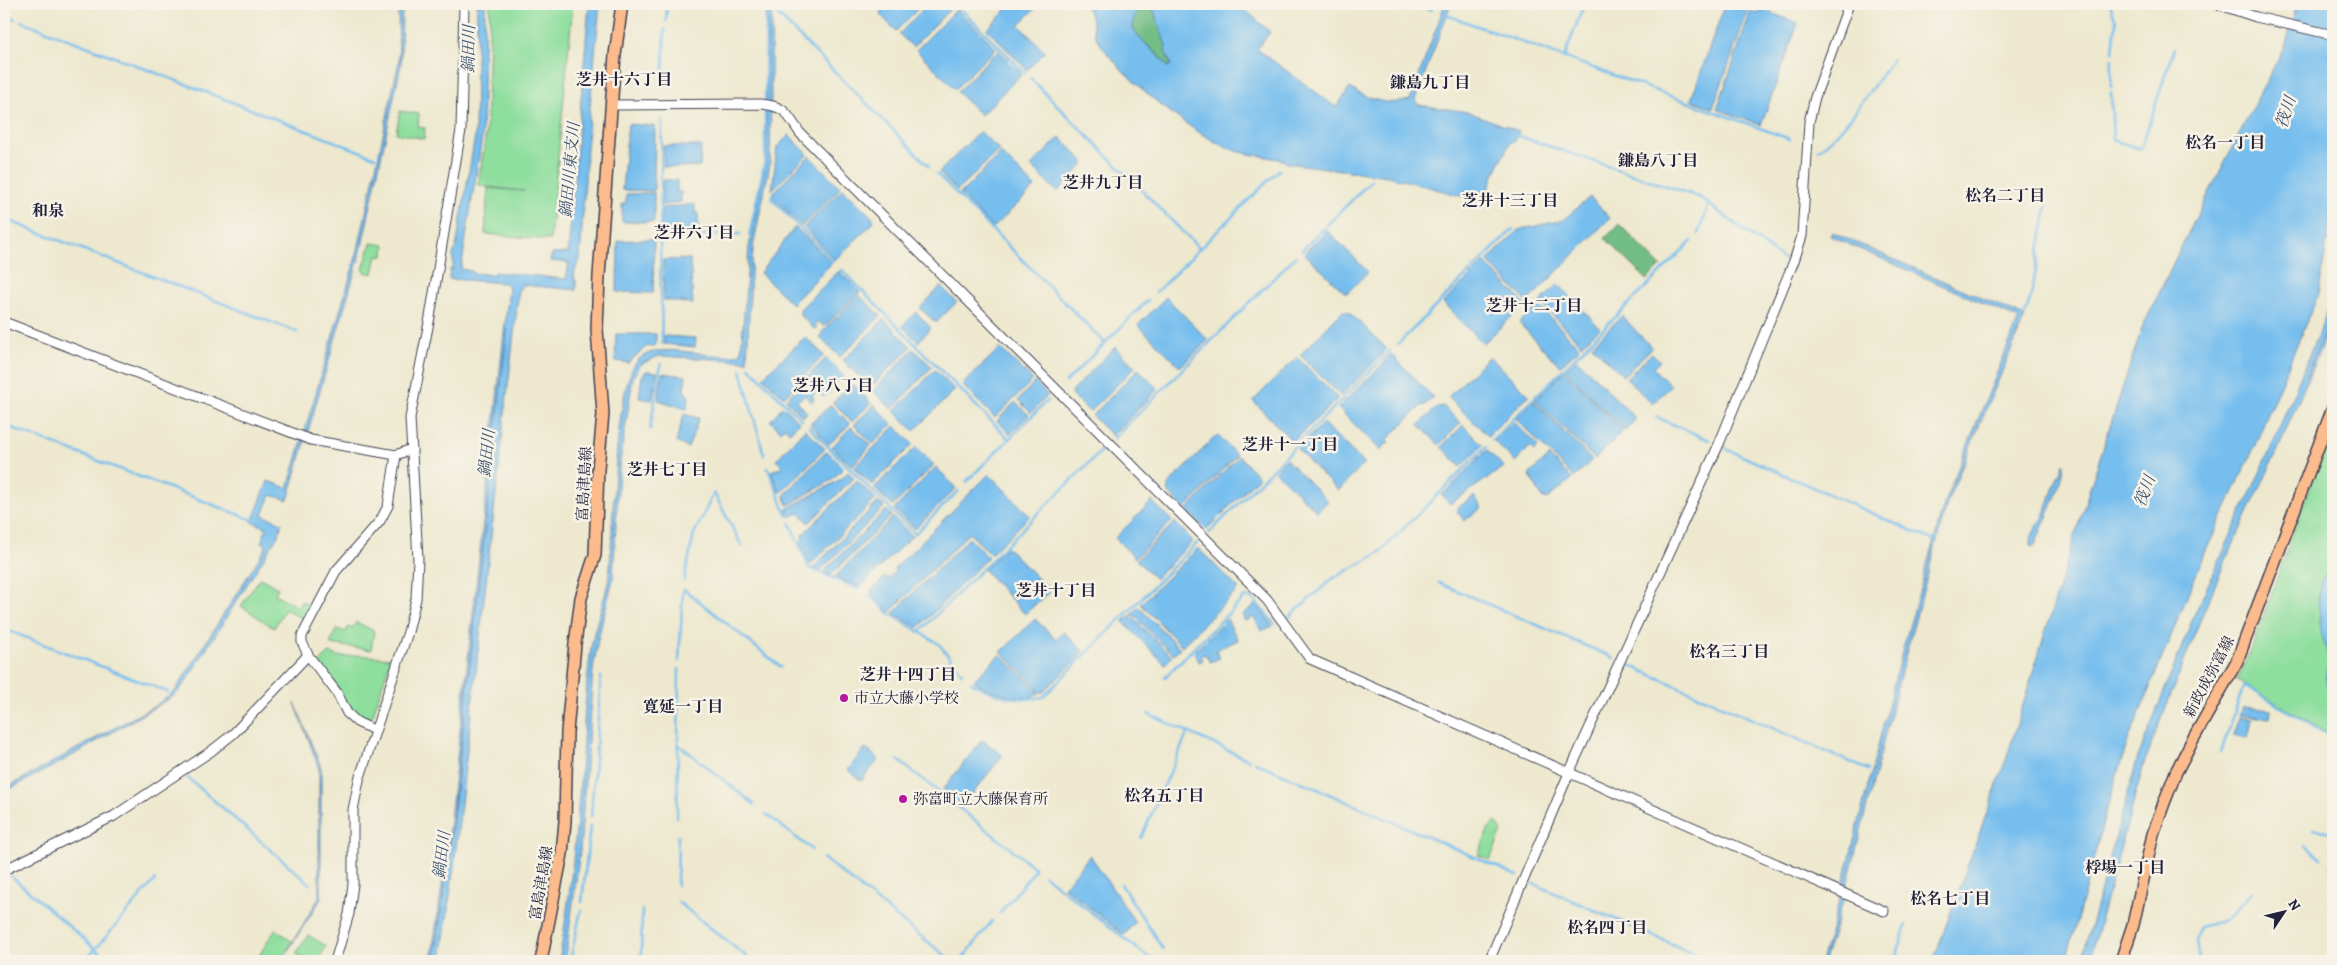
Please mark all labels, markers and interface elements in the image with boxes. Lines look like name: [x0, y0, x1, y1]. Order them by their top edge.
water label: 鍋田川: [458, 23, 480, 73]
district label: 芝井十六丁目: [576, 69, 672, 91]
district label: 鎌島九丁目: [1390, 72, 1470, 94]
water label: 筏川: [2271, 92, 2302, 131]
water label: 鍋田川東支川: [555, 119, 585, 219]
district label: 松名一丁目: [2185, 132, 2265, 154]
district label: 鎌島八丁目: [1618, 150, 1698, 172]
district label: 芝井九丁目: [1063, 172, 1143, 194]
district label: 松名二丁目: [1965, 185, 2045, 207]
district label: 芝井十三丁目: [1462, 190, 1558, 212]
district label: 和泉: [32, 200, 64, 222]
district label: 芝井六丁目: [654, 222, 734, 244]
district label: 芝井十二丁目: [1486, 295, 1582, 317]
district label: 芝井八丁目: [793, 375, 873, 397]
water label: 鍋田川: [474, 426, 501, 478]
district label: 芝井十一丁目: [1242, 434, 1338, 456]
street label: 富島津島線: [572, 446, 596, 522]
district label: 芝井七丁目: [627, 459, 707, 481]
water label: 筏川: [2129, 471, 2161, 510]
district label: 芝井十丁目: [1016, 580, 1096, 602]
street label: 新政成弥富線: [2179, 633, 2239, 721]
district label: 松名三丁目: [1689, 641, 1769, 663]
district label: 芝井十四丁目: [860, 664, 956, 686]
place label: 市立大藤小学校: [854, 688, 959, 708]
marker: 市立大藤小学校: [838, 692, 850, 704]
district label: 寛延一丁目: [643, 696, 723, 718]
district label: 松名五丁目: [1124, 785, 1204, 807]
place label: 弥富町立大藤保育所: [913, 789, 1048, 809]
marker: 弥富町立大藤保育所: [897, 793, 909, 805]
water label: 鍋田川: [428, 828, 456, 880]
street label: 富島津島線: [525, 844, 557, 922]
district label: 桴場一丁目: [2085, 857, 2165, 879]
district label: 松名七丁目: [1910, 888, 1990, 910]
north arrow: [2260, 888, 2310, 938]
text: N: [2284, 895, 2305, 914]
district label: 松名四丁目: [1567, 917, 1647, 939]

